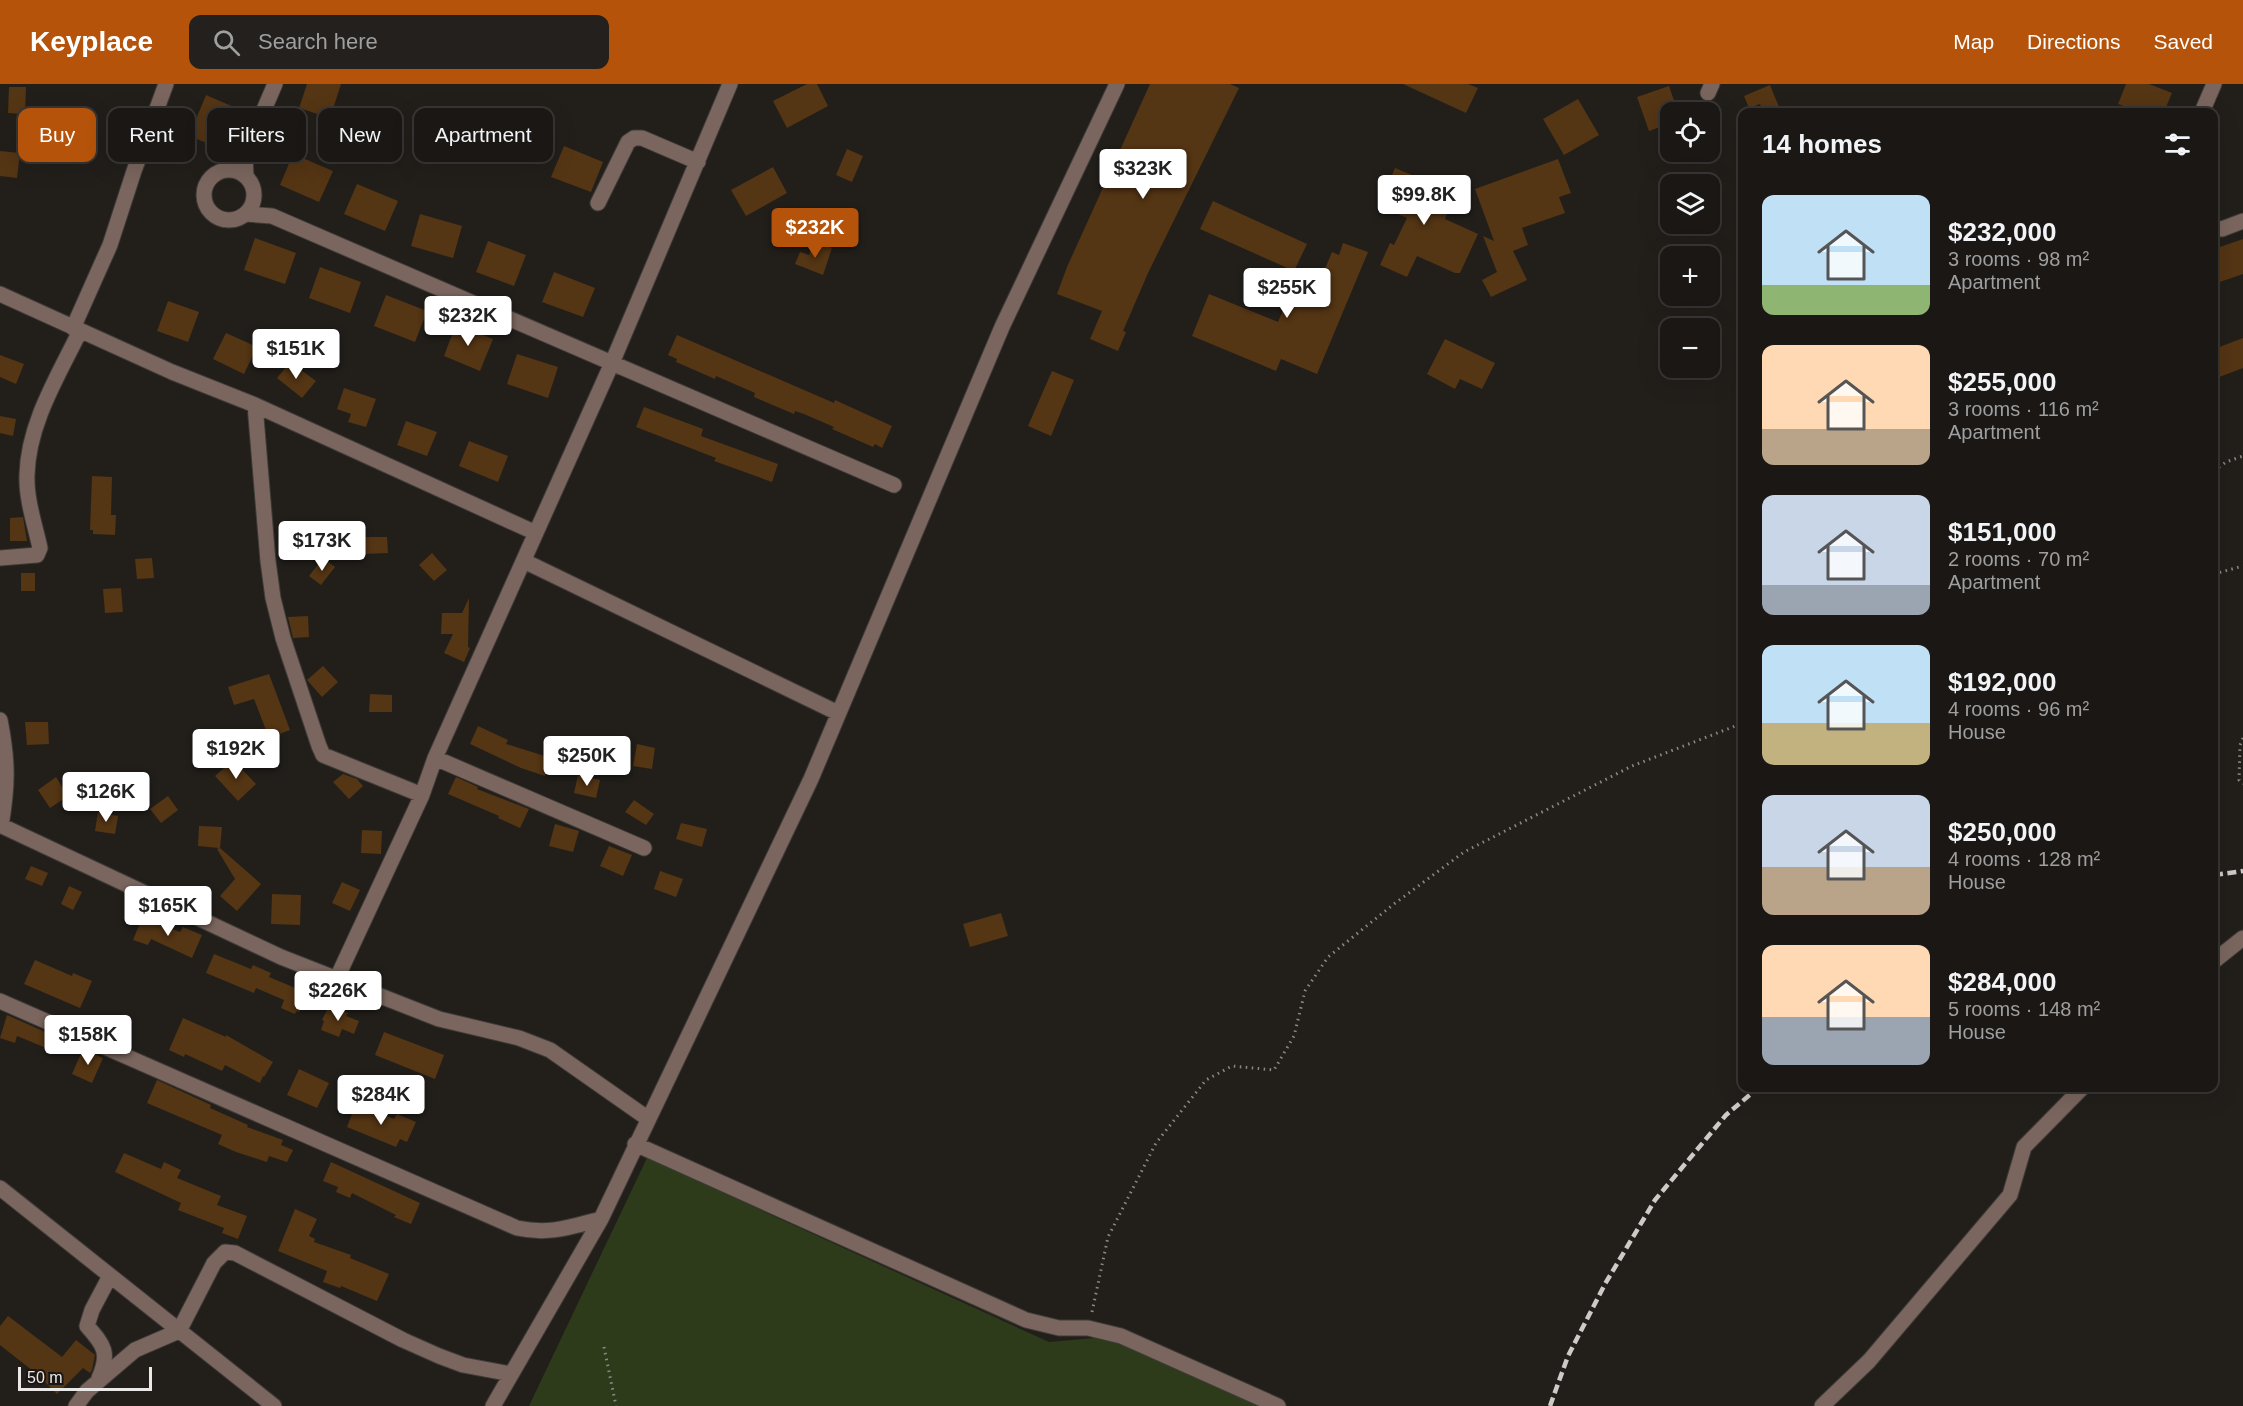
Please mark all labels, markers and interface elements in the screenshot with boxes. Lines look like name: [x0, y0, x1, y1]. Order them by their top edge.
search box: [189, 15, 609, 69]
text: Keyplace: [30, 26, 153, 57]
icon: search: [210, 26, 243, 59]
text: Search here: [258, 29, 378, 54]
text: Map: [1953, 30, 1994, 53]
text: Directions: [2027, 30, 2120, 53]
text: Saved: [2153, 30, 2213, 53]
map controls: [1660, 102, 1720, 378]
button: locate: [1660, 102, 1720, 162]
chip: Buy: [18, 108, 96, 162]
chip: Rent: [108, 108, 195, 162]
chip: Filters: [207, 108, 306, 162]
chip: New: [318, 108, 402, 162]
chip: Apartment: [414, 108, 553, 162]
icon: filters: [2161, 128, 2194, 161]
text: 14 homes: [1762, 129, 1882, 159]
pin: $323K: [1101, 149, 1185, 200]
text: $323K: [1114, 157, 1172, 179]
button: layers: [1660, 174, 1720, 234]
pin: $99.8K: [1375, 175, 1473, 226]
text: $99.8K: [1392, 183, 1456, 205]
pin: $232K: [773, 208, 857, 259]
text: $232K: [786, 216, 844, 238]
text: $232,000: [1948, 217, 2056, 247]
icon: home: [1810, 219, 1882, 291]
button: +: [1660, 246, 1720, 306]
text: 3 rooms · 98 m²: [1948, 248, 2089, 270]
pin: $255K: [1245, 268, 1329, 319]
text: Apartment: [1948, 271, 2040, 293]
text: $255K: [1258, 276, 1316, 298]
pin: $232K: [426, 296, 510, 347]
text: $232K: [439, 304, 497, 326]
button: −: [1660, 318, 1720, 378]
pin: $151K: [254, 329, 338, 380]
text: $151K: [267, 337, 325, 359]
text: $255,000: [1948, 367, 2056, 397]
icon: home: [1810, 369, 1882, 441]
text: 3 rooms · 116 m²: [1948, 398, 2099, 420]
text: Apartment: [1948, 421, 2040, 443]
text: $151,000: [1948, 517, 2056, 547]
icon: home: [1810, 519, 1882, 591]
pin: $173K: [280, 521, 364, 572]
text: $173K: [293, 529, 351, 551]
text: 2 rooms · 70 m²: [1948, 548, 2089, 570]
text: Apartment: [1948, 571, 2040, 593]
text: $192,000: [1948, 667, 2056, 697]
icon: home: [1810, 669, 1882, 741]
text: 4 rooms · 96 m²: [1948, 698, 2089, 720]
text: House: [1948, 721, 2006, 743]
pin: $192K: [194, 729, 278, 780]
pin: $250K: [545, 736, 629, 787]
text: $192K: [207, 737, 265, 759]
text: $250K: [558, 744, 616, 766]
pin: $126K: [64, 772, 148, 823]
text: $126K: [77, 780, 135, 802]
text: $250,000: [1948, 817, 2056, 847]
icon: home: [1810, 819, 1882, 891]
text: 4 rooms · 128 m²: [1948, 848, 2100, 870]
text: House: [1948, 871, 2006, 893]
pin: $165K: [126, 886, 210, 937]
text: $165K: [139, 894, 197, 916]
text: $284,000: [1948, 967, 2056, 997]
icon: home: [1810, 969, 1882, 1041]
pin: $226K: [296, 971, 380, 1022]
text: $226K: [309, 979, 367, 1001]
text: 5 rooms · 148 m²: [1948, 998, 2100, 1020]
pin: $158K: [46, 1015, 130, 1066]
text: House: [1948, 1021, 2006, 1043]
text: $158K: [59, 1023, 117, 1045]
pin: $284K: [339, 1075, 423, 1126]
text: $284K: [352, 1083, 410, 1105]
scale bar: [18, 1364, 152, 1392]
text: 50 m: [27, 1369, 63, 1386]

